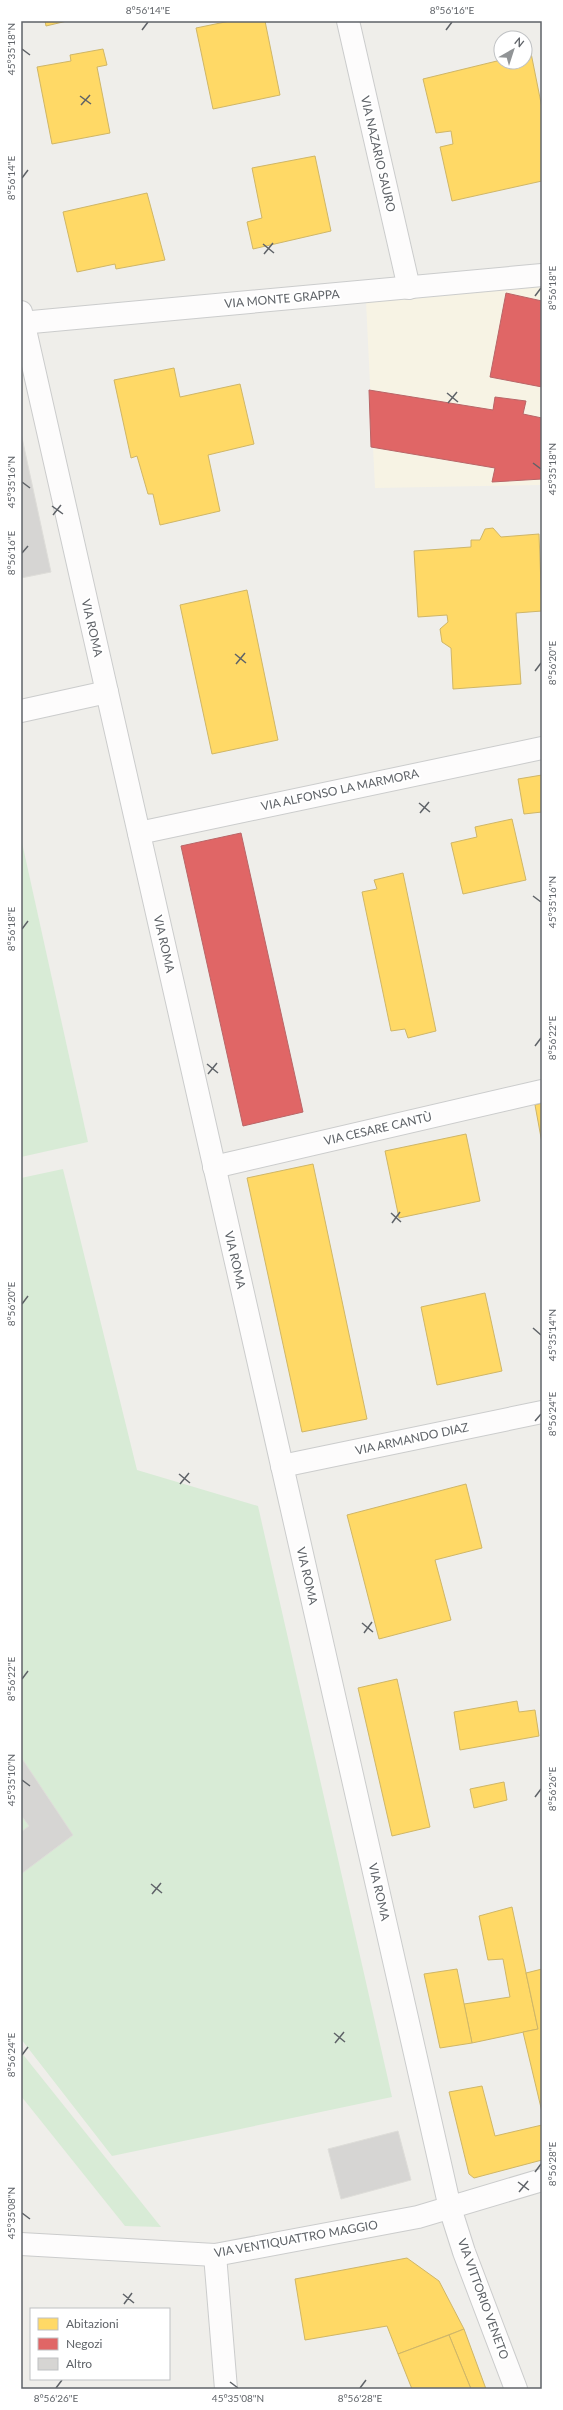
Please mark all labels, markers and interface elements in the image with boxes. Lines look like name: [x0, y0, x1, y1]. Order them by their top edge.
text: 8°56'14"E: [126, 4, 171, 16]
text: 8°56'16"E: [430, 4, 475, 16]
text: 45°35'18"N: [5, 23, 17, 75]
north arrow: [493, 30, 533, 70]
text: N: [512, 34, 527, 50]
street label: VIA NAZARIO SAURO: [358, 94, 399, 214]
text: 8°56'14"E: [5, 155, 17, 200]
text: 8°56'18"E: [546, 265, 558, 310]
street label: VIA MONTE GRAPPA: [224, 286, 341, 311]
text: 45°35'18"N: [546, 443, 558, 495]
text: 45°35'16"N: [5, 456, 17, 508]
text: 8°56'16"E: [5, 530, 17, 575]
street label: VIA ROMA: [79, 598, 107, 659]
text: 8°56'20"E: [546, 640, 558, 685]
street label: VIA ALFONSO LA MARMORA: [260, 765, 421, 814]
text: 45°35'16"N: [546, 876, 558, 928]
text: 8°56'18"E: [5, 906, 17, 951]
street label: VIA ROMA: [151, 914, 179, 975]
text: 8°56'22"E: [546, 1015, 558, 1060]
street label: VIA CESARE CANTÙ: [322, 1109, 433, 1148]
street label: VIA ROMA: [222, 1230, 250, 1291]
text: 8°56'20"E: [5, 1281, 17, 1326]
text: 45°35'14"N: [546, 1309, 558, 1361]
text: 8°56'24"E: [546, 1391, 558, 1436]
street label: VIA ARMANDO DIAZ: [354, 1419, 470, 1458]
street label: VIA ROMA: [294, 1546, 322, 1607]
text: 8°56'22"E: [5, 1656, 17, 1701]
text: 45°35'10"N: [5, 1754, 17, 1806]
text: 8°56'26"E: [546, 1766, 558, 1811]
street label: VIA ROMA: [366, 1862, 394, 1923]
text: 8°56'24"E: [5, 2032, 17, 2077]
text: 8°56'28"E: [546, 2141, 558, 2186]
text: 45°35'08"N: [5, 2187, 17, 2239]
street label: VIA VENTIQUATTRO MAGGIO: [213, 2217, 379, 2260]
street label: VIA VITTORIO VENETO: [455, 2236, 512, 2362]
legend: [30, 2308, 170, 2380]
text: Abitazioni: [66, 2316, 119, 2331]
text: Negozi: [66, 2336, 103, 2351]
text: Altro: [66, 2356, 92, 2371]
text: 8°56'26"E: [34, 2392, 79, 2404]
text: 45°35'08"N: [212, 2392, 264, 2404]
text: 8°56'28"E: [338, 2392, 383, 2404]

